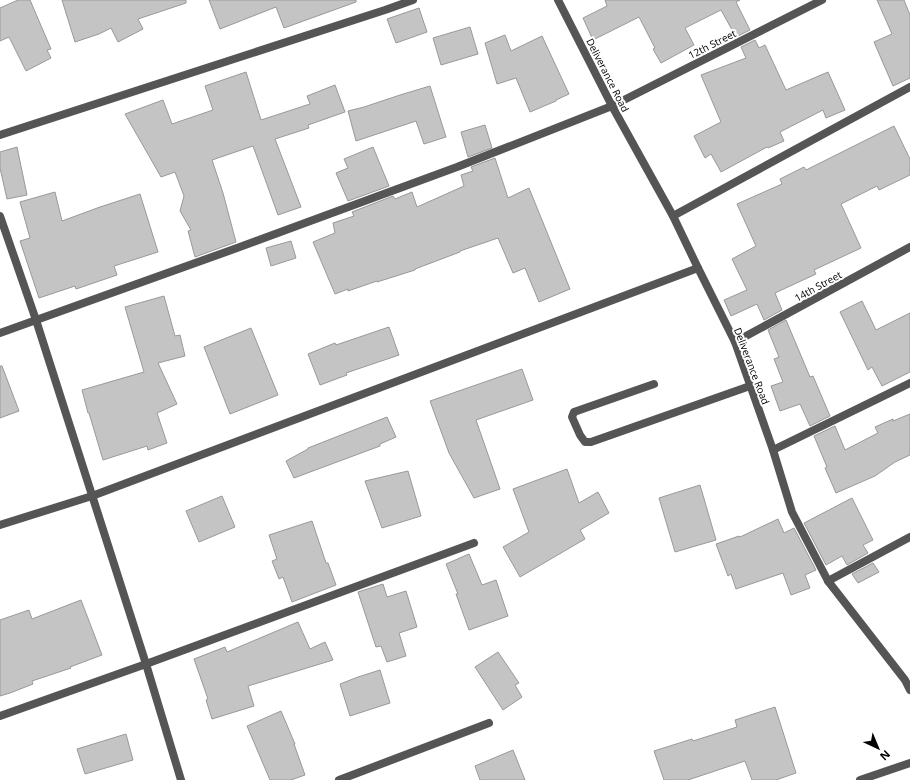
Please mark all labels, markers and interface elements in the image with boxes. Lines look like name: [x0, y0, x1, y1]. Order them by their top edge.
street label: 12th Street: [686, 26, 739, 62]
street label: Deliverance Road: [583, 36, 633, 114]
street label: 14th Street: [792, 267, 844, 305]
street label: Deliverance Road: [731, 326, 773, 406]
north arrow: [858, 728, 898, 768]
text: N: [877, 747, 894, 764]

